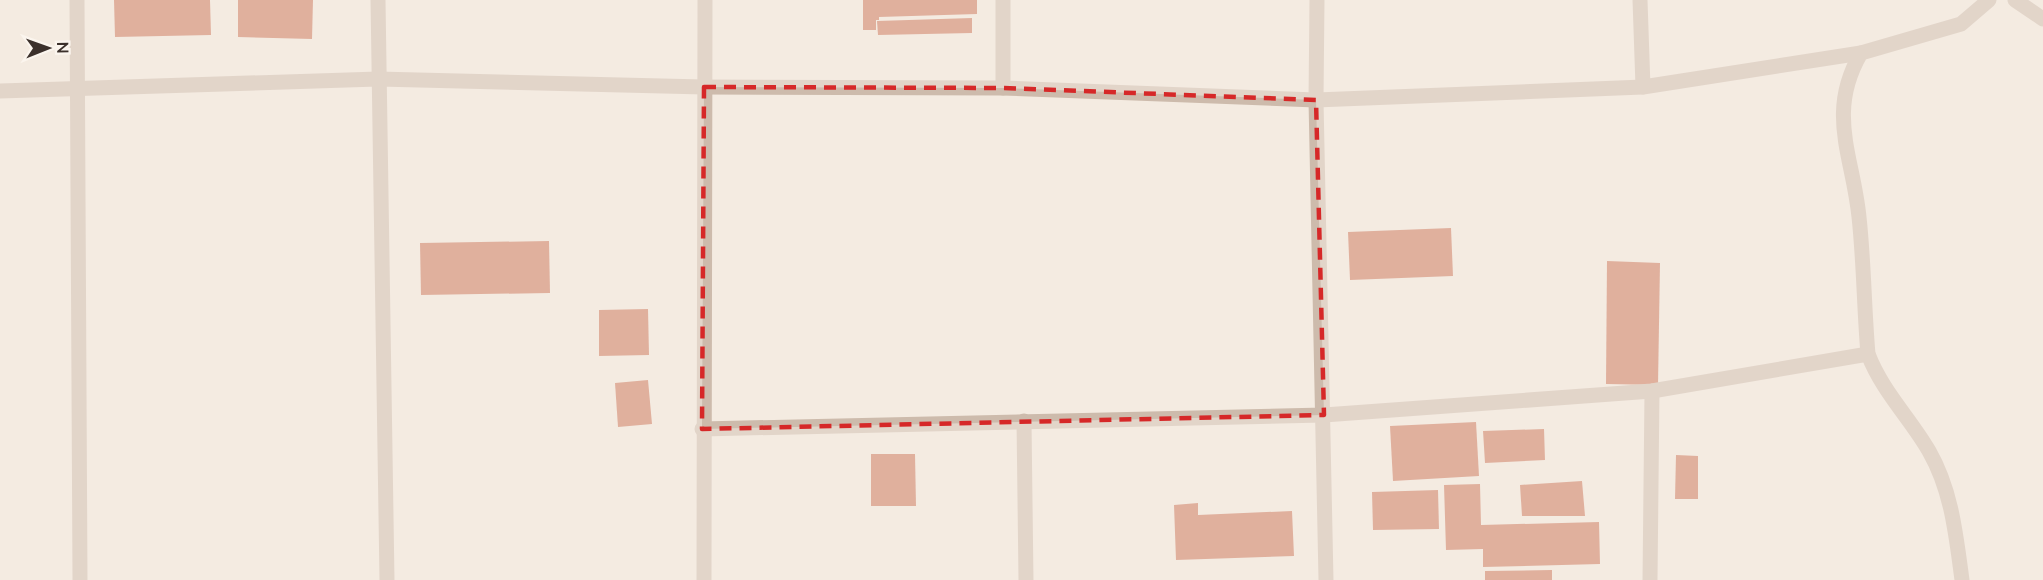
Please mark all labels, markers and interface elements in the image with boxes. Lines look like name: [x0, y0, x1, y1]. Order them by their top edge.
north arrow: [18, 18, 78, 78]
text: N: [51, 42, 73, 54]

